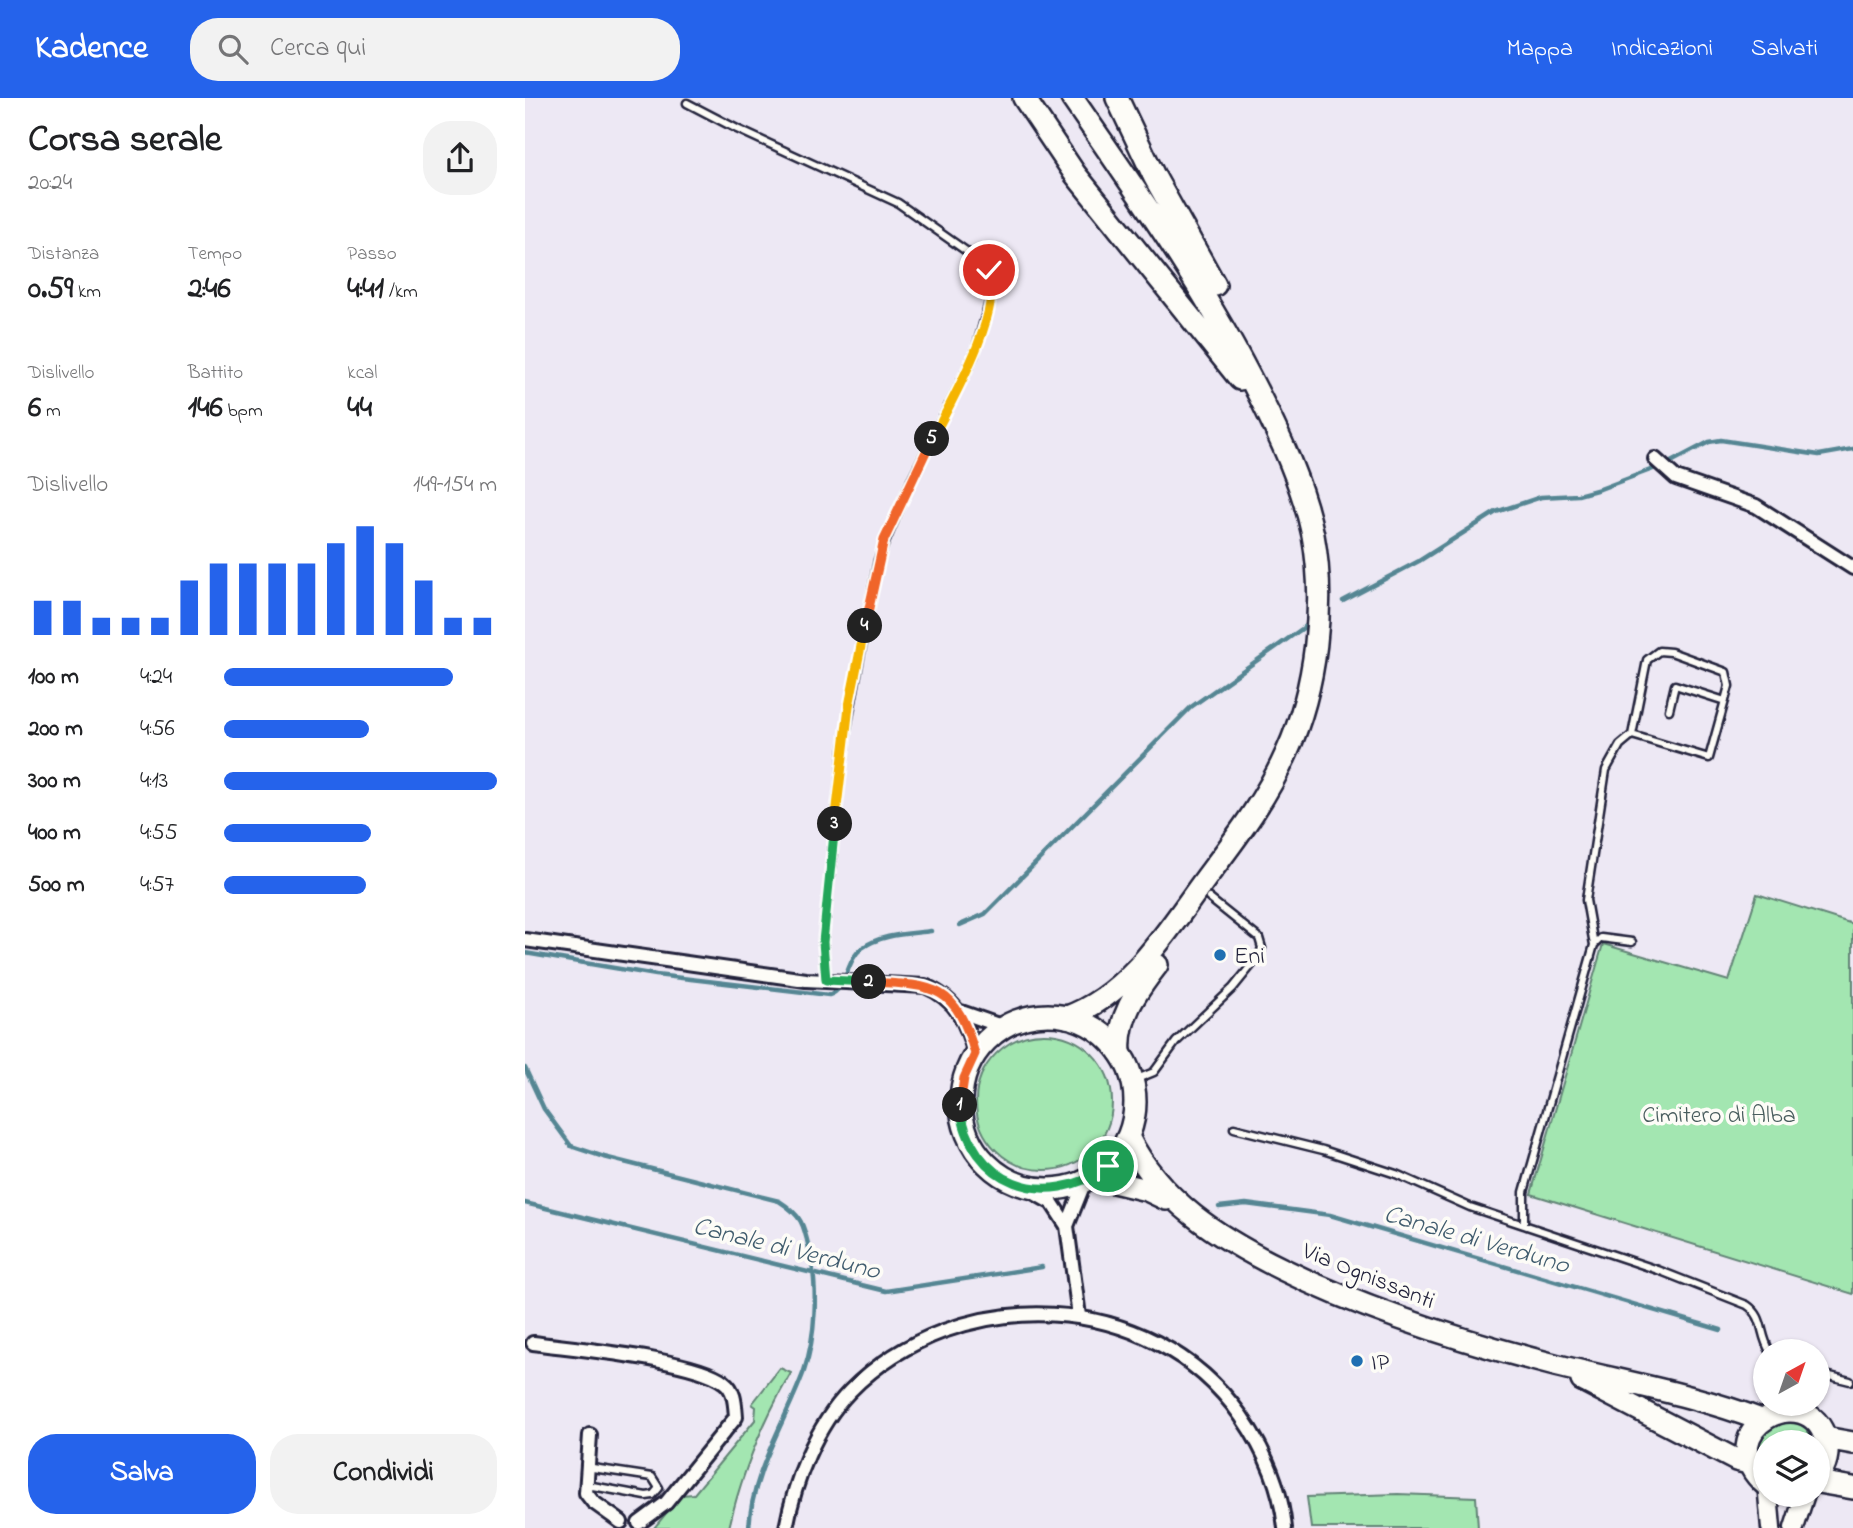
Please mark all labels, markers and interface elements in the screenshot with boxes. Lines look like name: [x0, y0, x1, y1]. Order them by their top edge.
search box: [190, 18, 680, 81]
text: Kadence: [35, 25, 148, 73]
icon: search: [214, 30, 252, 68]
text: Cerca qui: [270, 30, 366, 68]
text: Mappa: [1506, 32, 1573, 67]
text: Indicazioni: [1611, 32, 1713, 67]
text: Salvati: [1751, 32, 1818, 67]
text: Corsa serale: [28, 113, 222, 169]
button: share: [423, 121, 497, 195]
text: 20:24: [28, 167, 72, 200]
pin: [959, 240, 1019, 300]
text: Distanza: [28, 241, 99, 268]
text: Tempo: [188, 241, 242, 268]
text: Passo: [347, 241, 397, 268]
icon: check: [970, 251, 1008, 289]
text: 0.59: [28, 268, 73, 312]
text: 2:46: [188, 268, 231, 312]
text: 4:41: [347, 268, 384, 312]
text: km: [73, 279, 101, 306]
text: /km: [384, 279, 418, 306]
text: Dislivello: [28, 360, 94, 387]
text: Battito: [188, 360, 243, 387]
text: kcal: [347, 360, 378, 387]
text: 6: [28, 387, 41, 431]
text: 146: [188, 387, 223, 431]
text: 44: [347, 387, 372, 431]
text: m: [41, 398, 61, 425]
text: bpm: [223, 398, 263, 425]
pin: 5: [915, 422, 949, 456]
text: 5: [926, 425, 937, 452]
text: Dislivello: [28, 469, 108, 502]
text: 149–154 m: [413, 469, 497, 502]
pin: 4: [847, 608, 883, 644]
text: 4: [861, 612, 868, 639]
text: 100 m: [28, 661, 79, 694]
text: 4:24: [140, 661, 172, 694]
text: 200 m: [28, 713, 83, 746]
text: 4:56: [140, 713, 175, 746]
text: 300 m: [28, 765, 81, 798]
text: 4:13: [140, 765, 168, 798]
pin: 3: [817, 806, 853, 842]
text: 3: [831, 810, 838, 837]
text: 400 m: [28, 817, 81, 850]
text: 4:55: [140, 817, 178, 850]
text: 500 m: [28, 869, 85, 902]
text: 4:57: [140, 869, 174, 902]
place label: Eni: [1234, 940, 1265, 975]
marker: Eni: [1212, 947, 1228, 963]
pin: 2: [851, 964, 887, 1000]
text: 2: [864, 968, 873, 995]
pin: 1: [943, 1088, 977, 1122]
text: 1: [956, 1091, 963, 1118]
park label: Cimitero di Alba: [1642, 1099, 1796, 1134]
pin: [1078, 1136, 1138, 1196]
icon: arrive: [1089, 1147, 1127, 1185]
water label: Canale di Verduno: [1379, 1196, 1575, 1286]
water label: Canale di Verduno: [689, 1208, 885, 1292]
street label: Via Ognissanti: [1296, 1234, 1440, 1320]
north arrow: [1753, 1339, 1831, 1416]
map controls: [1753, 1339, 1830, 1507]
place label: IP: [1371, 1346, 1390, 1381]
marker: IP: [1349, 1353, 1365, 1369]
button: layers: [1753, 1430, 1830, 1507]
button: Salva: [28, 1434, 256, 1514]
button: Condividi: [270, 1434, 497, 1514]

